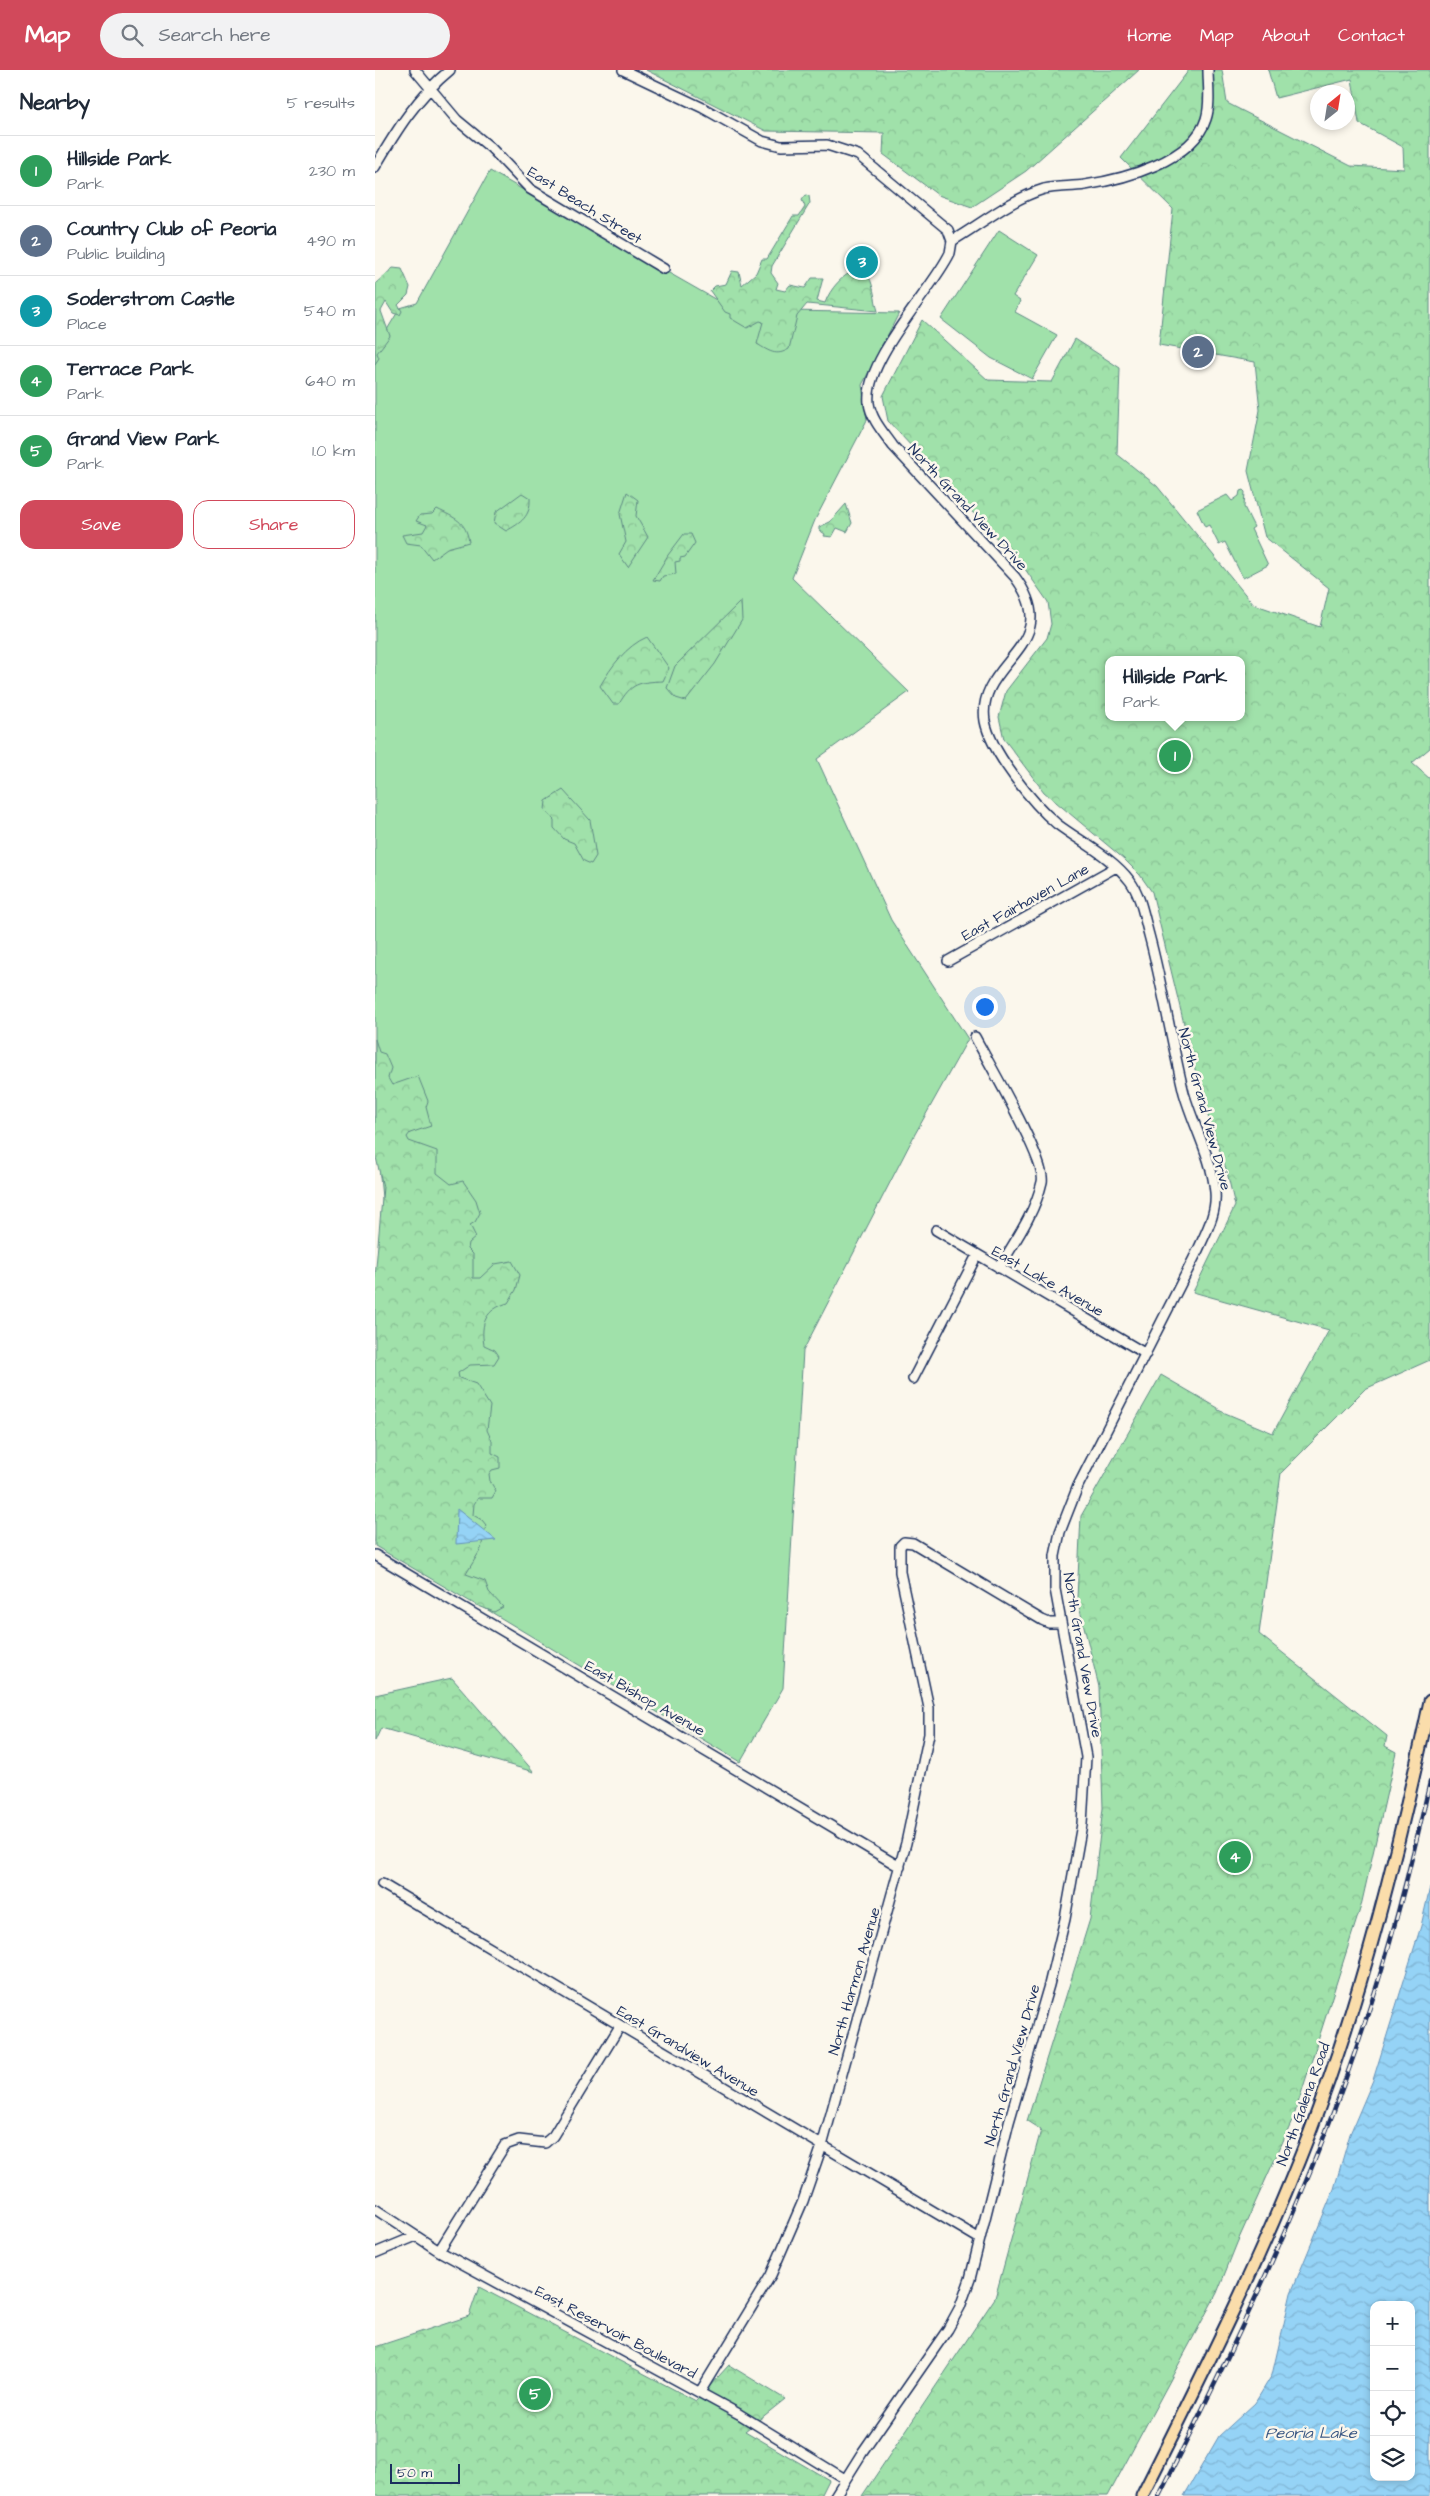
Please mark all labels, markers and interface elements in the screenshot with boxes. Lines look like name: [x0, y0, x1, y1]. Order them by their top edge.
search box: [100, 13, 450, 58]
text: Map: [25, 18, 70, 52]
icon: search: [118, 21, 146, 49]
text: Search here: [158, 22, 271, 49]
text: Home: [1127, 23, 1172, 48]
text: Map: [1200, 23, 1234, 48]
text: About: [1262, 23, 1310, 48]
text: Contact: [1338, 23, 1405, 48]
north arrow: [1310, 85, 1355, 130]
text: Nearby: [20, 88, 90, 117]
text: 5 results: [287, 92, 355, 114]
text: Hillside Park: [67, 146, 171, 173]
text: 1: [35, 160, 37, 182]
text: 230 m: [309, 160, 355, 182]
street label: East Beach Street: [523, 162, 646, 249]
text: Park: [67, 173, 104, 195]
text: Country Club of Peoria: [67, 216, 277, 243]
text: 2: [31, 230, 41, 252]
text: 490 m: [306, 230, 355, 252]
text: Public building: [67, 243, 165, 265]
pin: 3: [846, 243, 878, 281]
text: Soderstrom Castle: [67, 286, 235, 313]
text: 3: [32, 300, 40, 322]
text: 540 m: [304, 300, 355, 322]
text: Place: [67, 313, 107, 335]
pin: 2: [1182, 333, 1214, 371]
text: Terrace Park: [67, 356, 194, 383]
text: 4: [31, 370, 41, 392]
text: 640 m: [305, 370, 355, 392]
text: Park: [67, 383, 104, 405]
text: Grand View Park: [67, 426, 219, 453]
street label: North Grand View Drive: [903, 439, 1032, 576]
text: 5: [30, 440, 42, 462]
text: 1.0 km: [312, 440, 355, 462]
text: Park: [67, 453, 104, 475]
button: Save: [20, 500, 183, 549]
button: Share: [193, 500, 355, 549]
popup: [1105, 656, 1245, 721]
text: Hillside Park: [1123, 664, 1227, 691]
text: Park: [1123, 691, 1160, 713]
pin: 1: [1159, 737, 1191, 775]
street label: East Fairhaven Lane: [958, 859, 1093, 946]
your location: [972, 994, 998, 1020]
street label: North Grand View Drive: [1173, 1026, 1236, 1193]
street label: East Lake Avenue: [988, 1241, 1108, 1322]
street label: North Grand View Drive: [1058, 1571, 1107, 1739]
street label: East Bishop Avenue: [581, 1655, 709, 1741]
pin: 4: [1219, 1838, 1251, 1876]
street label: North Harmon Avenue: [823, 1905, 886, 2058]
street label: North Grand View Drive: [979, 1982, 1046, 2148]
street label: East Grandview Avenue: [613, 2001, 763, 2102]
street label: North Galena Road: [1271, 2039, 1336, 2169]
street label: East Reservoir Boulevard: [531, 2281, 701, 2384]
map controls: [1370, 2301, 1415, 2481]
button: +: [1370, 2301, 1415, 2346]
button: −: [1370, 2346, 1415, 2391]
pin: 5: [519, 2375, 551, 2413]
button: locate: [1370, 2391, 1415, 2436]
water label: Peoria Lake: [1265, 2422, 1358, 2444]
button: layers: [1370, 2436, 1415, 2481]
scale bar: [390, 2461, 460, 2484]
text: 50 m: [397, 2463, 432, 2483]

